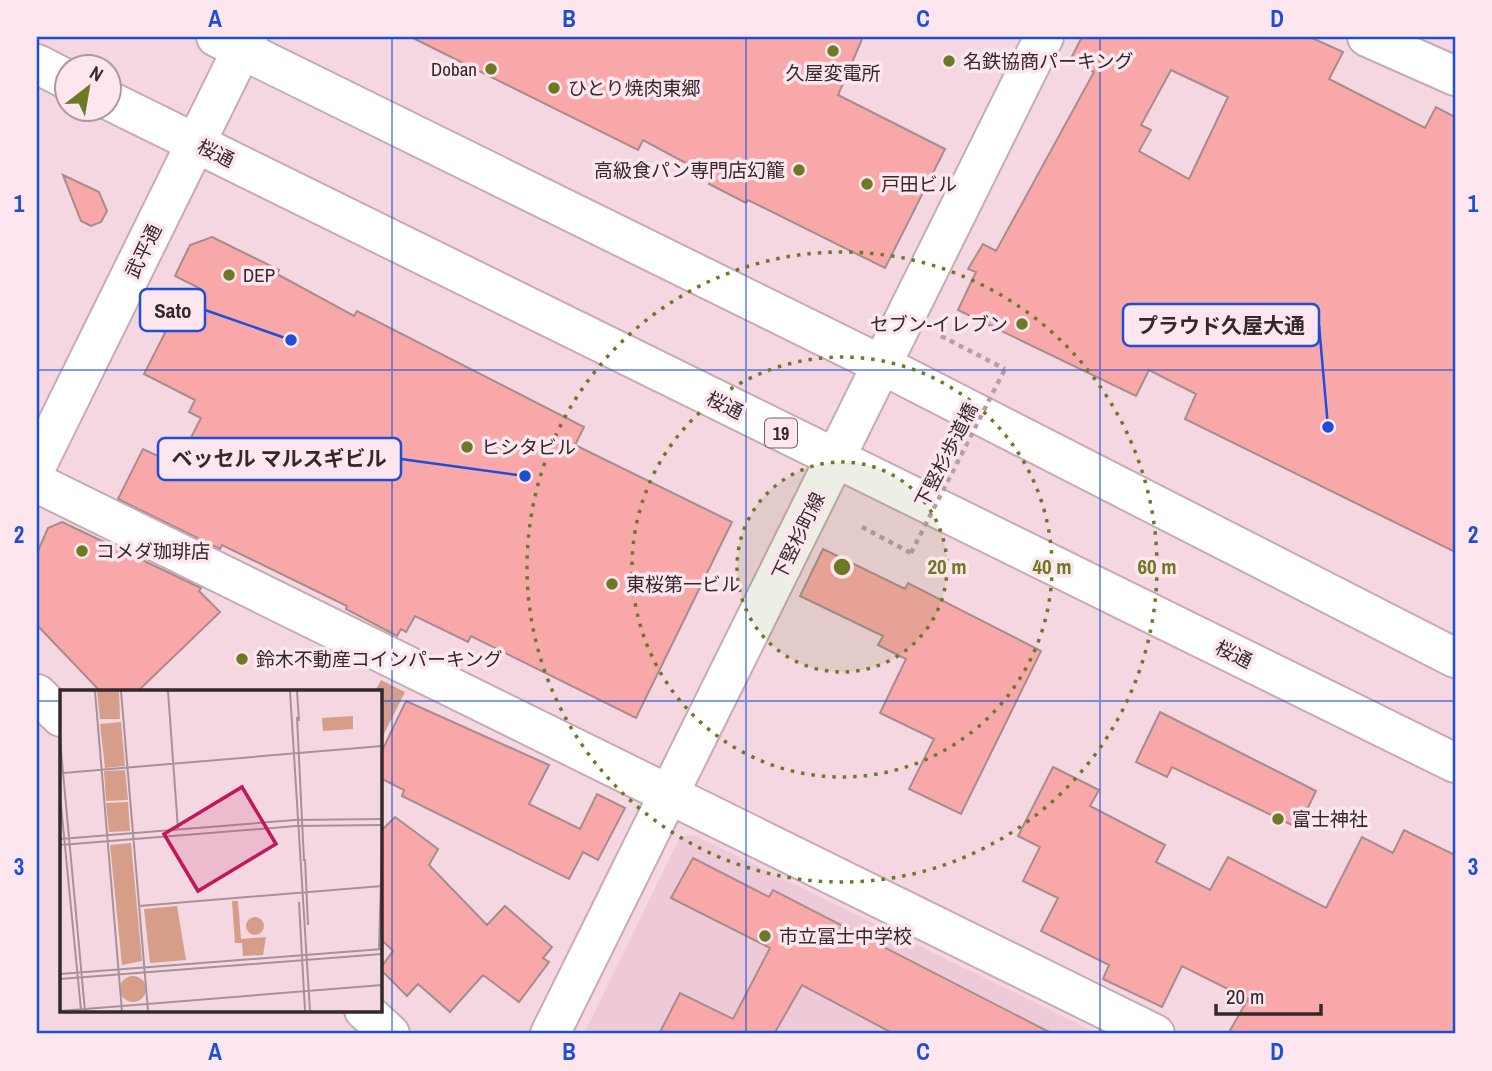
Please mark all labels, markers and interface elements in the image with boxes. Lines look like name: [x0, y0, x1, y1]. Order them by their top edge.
text: A: [208, 3, 222, 34]
text: B: [562, 3, 576, 34]
text: C: [916, 3, 930, 34]
text: D: [1270, 3, 1284, 34]
marker: 久屋変電所: [825, 43, 841, 59]
place label: 名鉄協商パーキング: [963, 48, 1133, 74]
north arrow: [52, 52, 122, 122]
marker: 名鉄協商パーキング: [941, 53, 957, 69]
place label: Doban: [431, 56, 477, 82]
text: N: [85, 59, 108, 87]
place label: 久屋変電所: [785, 60, 881, 86]
marker: Doban: [483, 61, 499, 77]
place label: ひとり焼肉東郷: [568, 75, 700, 101]
marker: ひとり焼肉東郷: [546, 80, 562, 96]
street label: 桜通: [193, 133, 239, 173]
place label: 高級食パン専門店幻籠: [594, 157, 785, 183]
marker: 高級食パン専門店幻籠: [791, 162, 807, 178]
place label: 戸田ビル: [881, 171, 957, 197]
marker: 戸田ビル: [859, 176, 875, 192]
text: 1: [14, 188, 25, 219]
text: 1: [1468, 188, 1479, 219]
street label: 武平通: [119, 220, 167, 282]
place label: DEP: [243, 262, 275, 288]
marker: DEP: [221, 267, 237, 283]
callout: Sato: [140, 289, 205, 331]
text: Sato: [154, 296, 192, 325]
callout: プラウド久屋大通: [1123, 304, 1319, 346]
place label: セブン-イレブン: [870, 311, 1008, 337]
text: プラウド久屋大通: [1137, 311, 1305, 340]
marker: セブン-イレブン: [1014, 316, 1030, 332]
street label: 桜通: [702, 385, 748, 425]
street label: 下竪杉歩道橋: [909, 398, 983, 512]
road number: 19: [765, 418, 797, 447]
place label: ヒシタビル: [481, 434, 576, 460]
callout: ベッセル マルスギビル: [158, 438, 401, 480]
marker: ヒシタビル: [459, 439, 475, 455]
text: ベッセル マルスギビル: [172, 444, 386, 473]
street label: 下竪杉町線: [765, 488, 831, 584]
text: 2: [14, 519, 24, 550]
text: 2: [1468, 519, 1478, 550]
place label: コメダ珈琲店: [96, 538, 210, 564]
marker: コメダ珈琲店: [74, 543, 90, 559]
text: 20 m: [927, 552, 967, 581]
text: 40 m: [1032, 552, 1072, 581]
text: 60 m: [1137, 552, 1177, 581]
centre of rings: [830, 555, 854, 579]
place label: 東桜第一ビル: [626, 571, 740, 597]
marker: 東桜第一ビル: [604, 576, 620, 592]
street label: 桜通: [1211, 634, 1257, 674]
place label: 鈴木不動産コインパーキング: [256, 646, 502, 672]
marker: 鈴木不動産コインパーキング: [234, 651, 250, 667]
inset map: [60, 690, 382, 1012]
place label: 富士神社: [1292, 806, 1368, 832]
marker: 富士神社: [1270, 811, 1286, 827]
text: 3: [14, 851, 24, 882]
text: 3: [1468, 851, 1478, 882]
place label: 市立冨士中学校: [779, 923, 912, 949]
marker: 市立冨士中学校: [757, 928, 773, 944]
scale bar: [1216, 973, 1320, 1017]
text: 20 m: [1226, 982, 1264, 1011]
text: A: [208, 1036, 222, 1067]
text: B: [562, 1036, 576, 1067]
text: C: [916, 1036, 930, 1067]
text: D: [1270, 1036, 1284, 1067]

